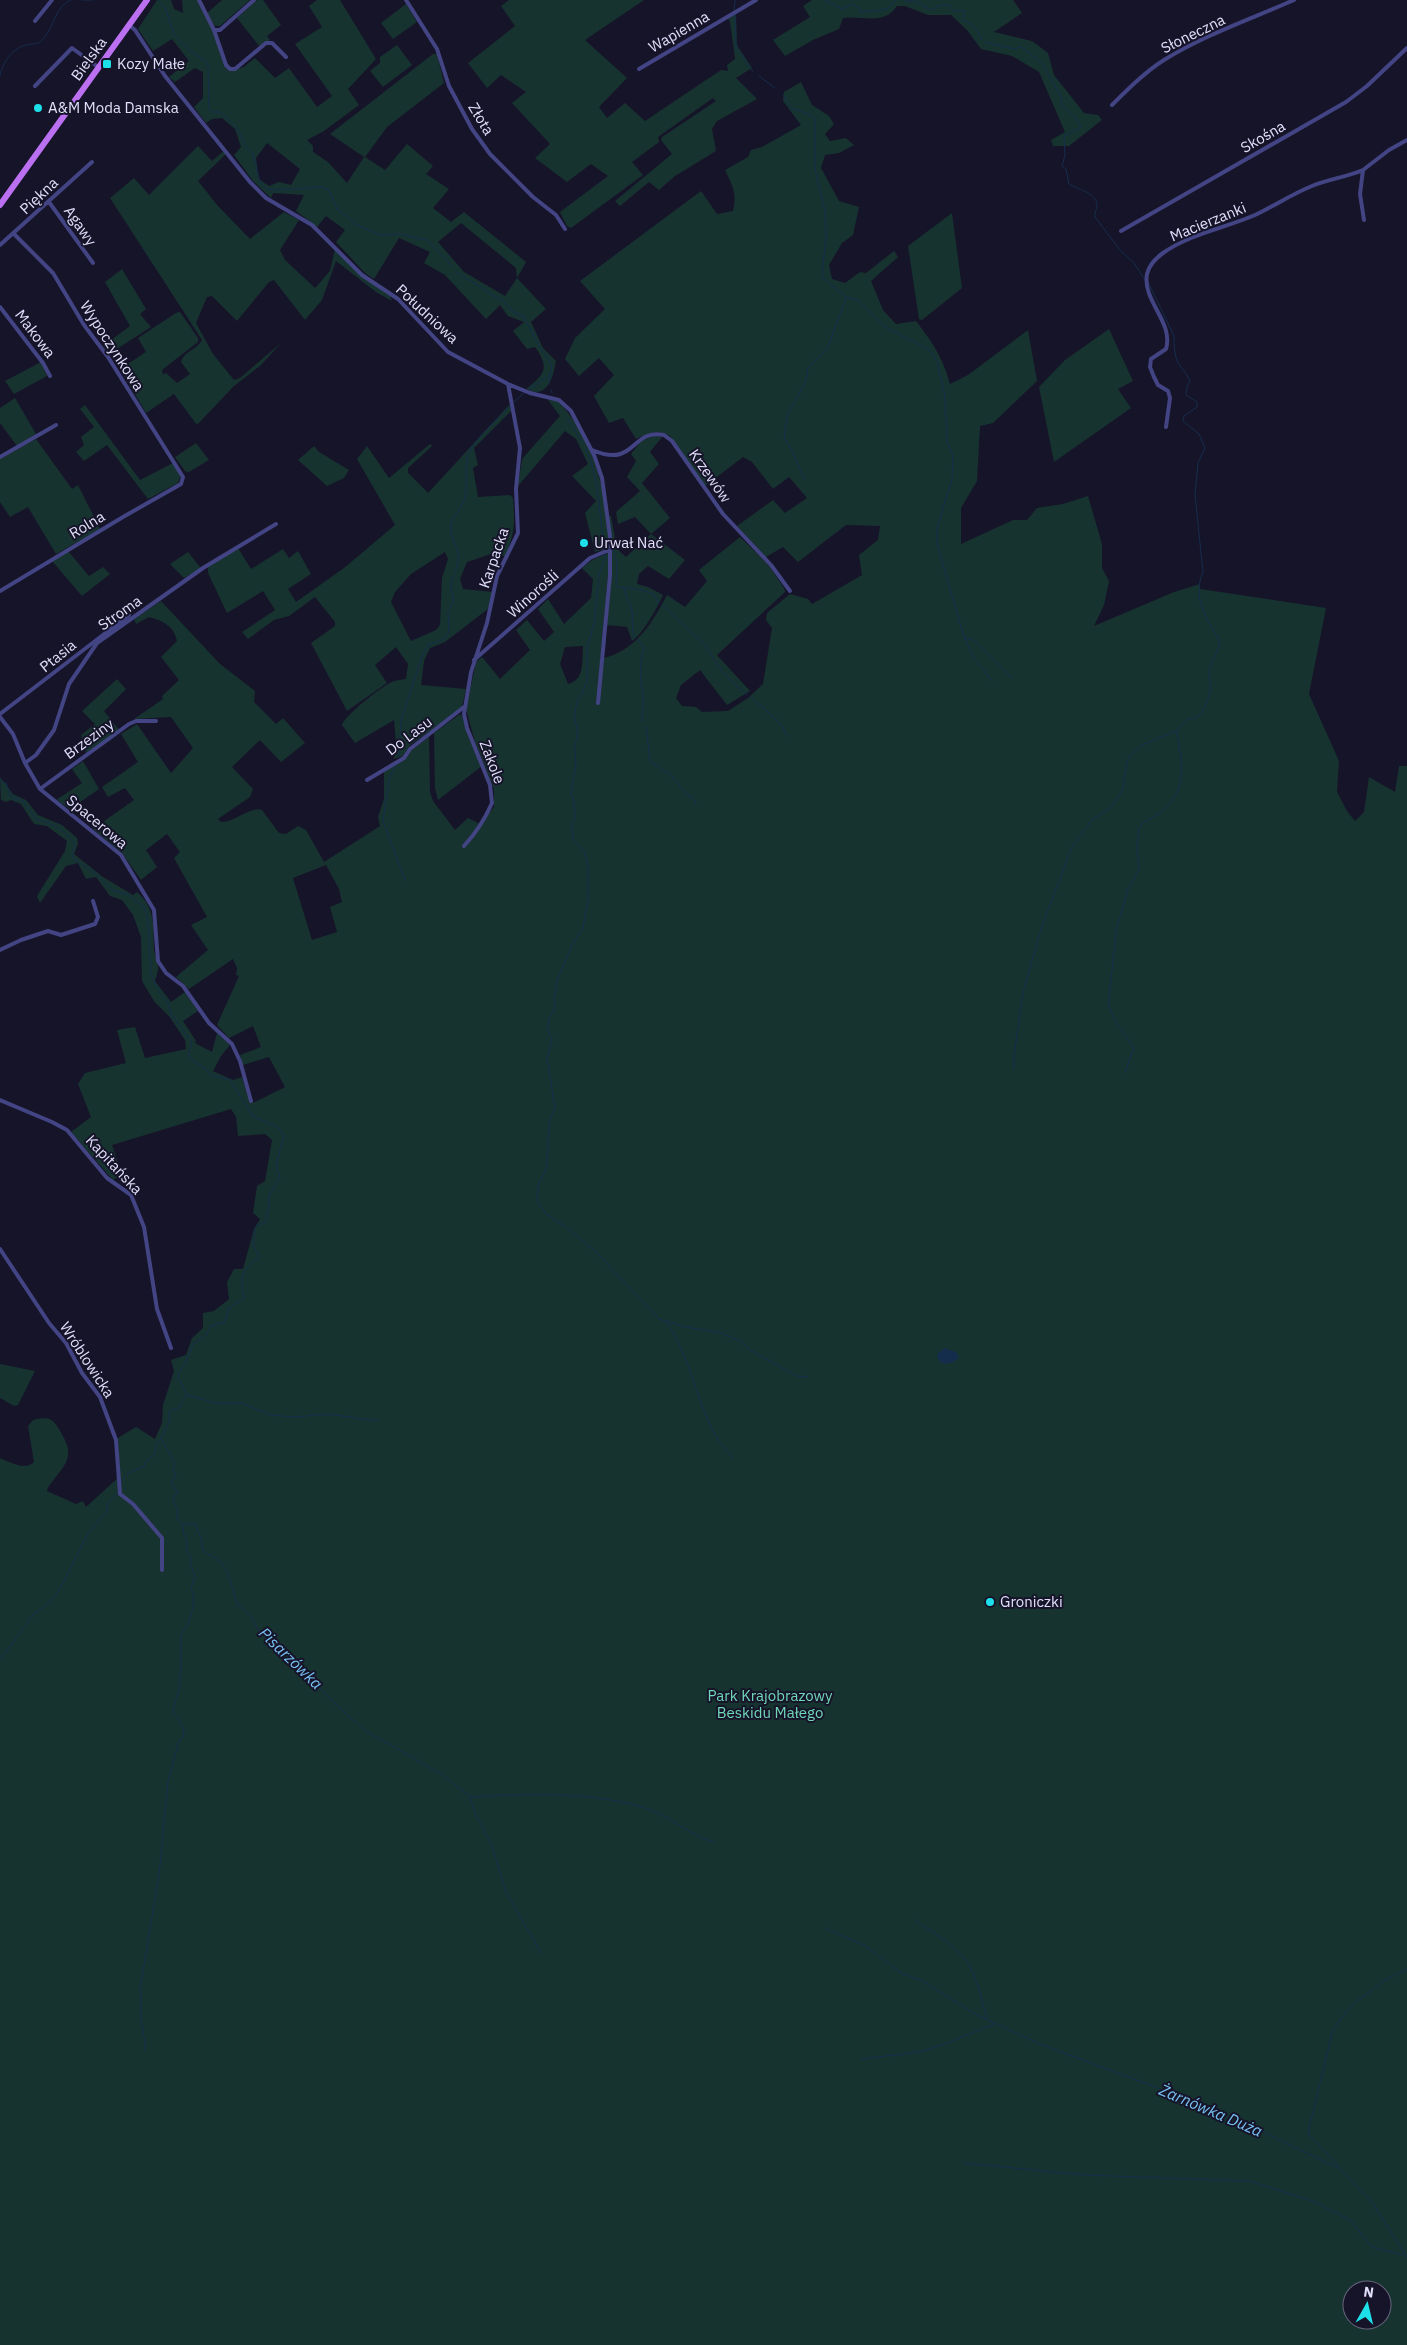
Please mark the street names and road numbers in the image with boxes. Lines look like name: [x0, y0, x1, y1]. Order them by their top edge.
street label: Wapienna: [645, 7, 712, 57]
street label: Słoneczna: [1158, 10, 1228, 57]
street label: Bielska: [67, 33, 111, 84]
street label: Złota: [464, 99, 498, 138]
street label: Skośna: [1237, 116, 1289, 157]
street label: Piękna: [16, 173, 62, 218]
street label: Macierzanki: [1167, 198, 1249, 245]
street label: Agawy: [60, 202, 101, 250]
street label: Południowa: [392, 280, 463, 347]
street label: Wypoczynkowa: [76, 297, 149, 394]
street label: Makowa: [11, 306, 60, 362]
street label: Krzewów: [685, 445, 736, 507]
street label: Rolna: [65, 507, 108, 543]
street label: Karpacka: [474, 525, 513, 591]
street label: Winorośli: [503, 565, 562, 622]
street label: Stroma: [94, 591, 145, 634]
street label: Ptasia: [36, 635, 80, 676]
street label: Do Lasu: [382, 712, 436, 759]
street label: Brzeziny: [60, 714, 118, 763]
street label: Zakole: [476, 737, 509, 786]
street label: Spacerowa: [63, 790, 132, 853]
street label: Kapitańska: [82, 1131, 147, 1198]
street label: Wróblowicka: [56, 1318, 119, 1401]

